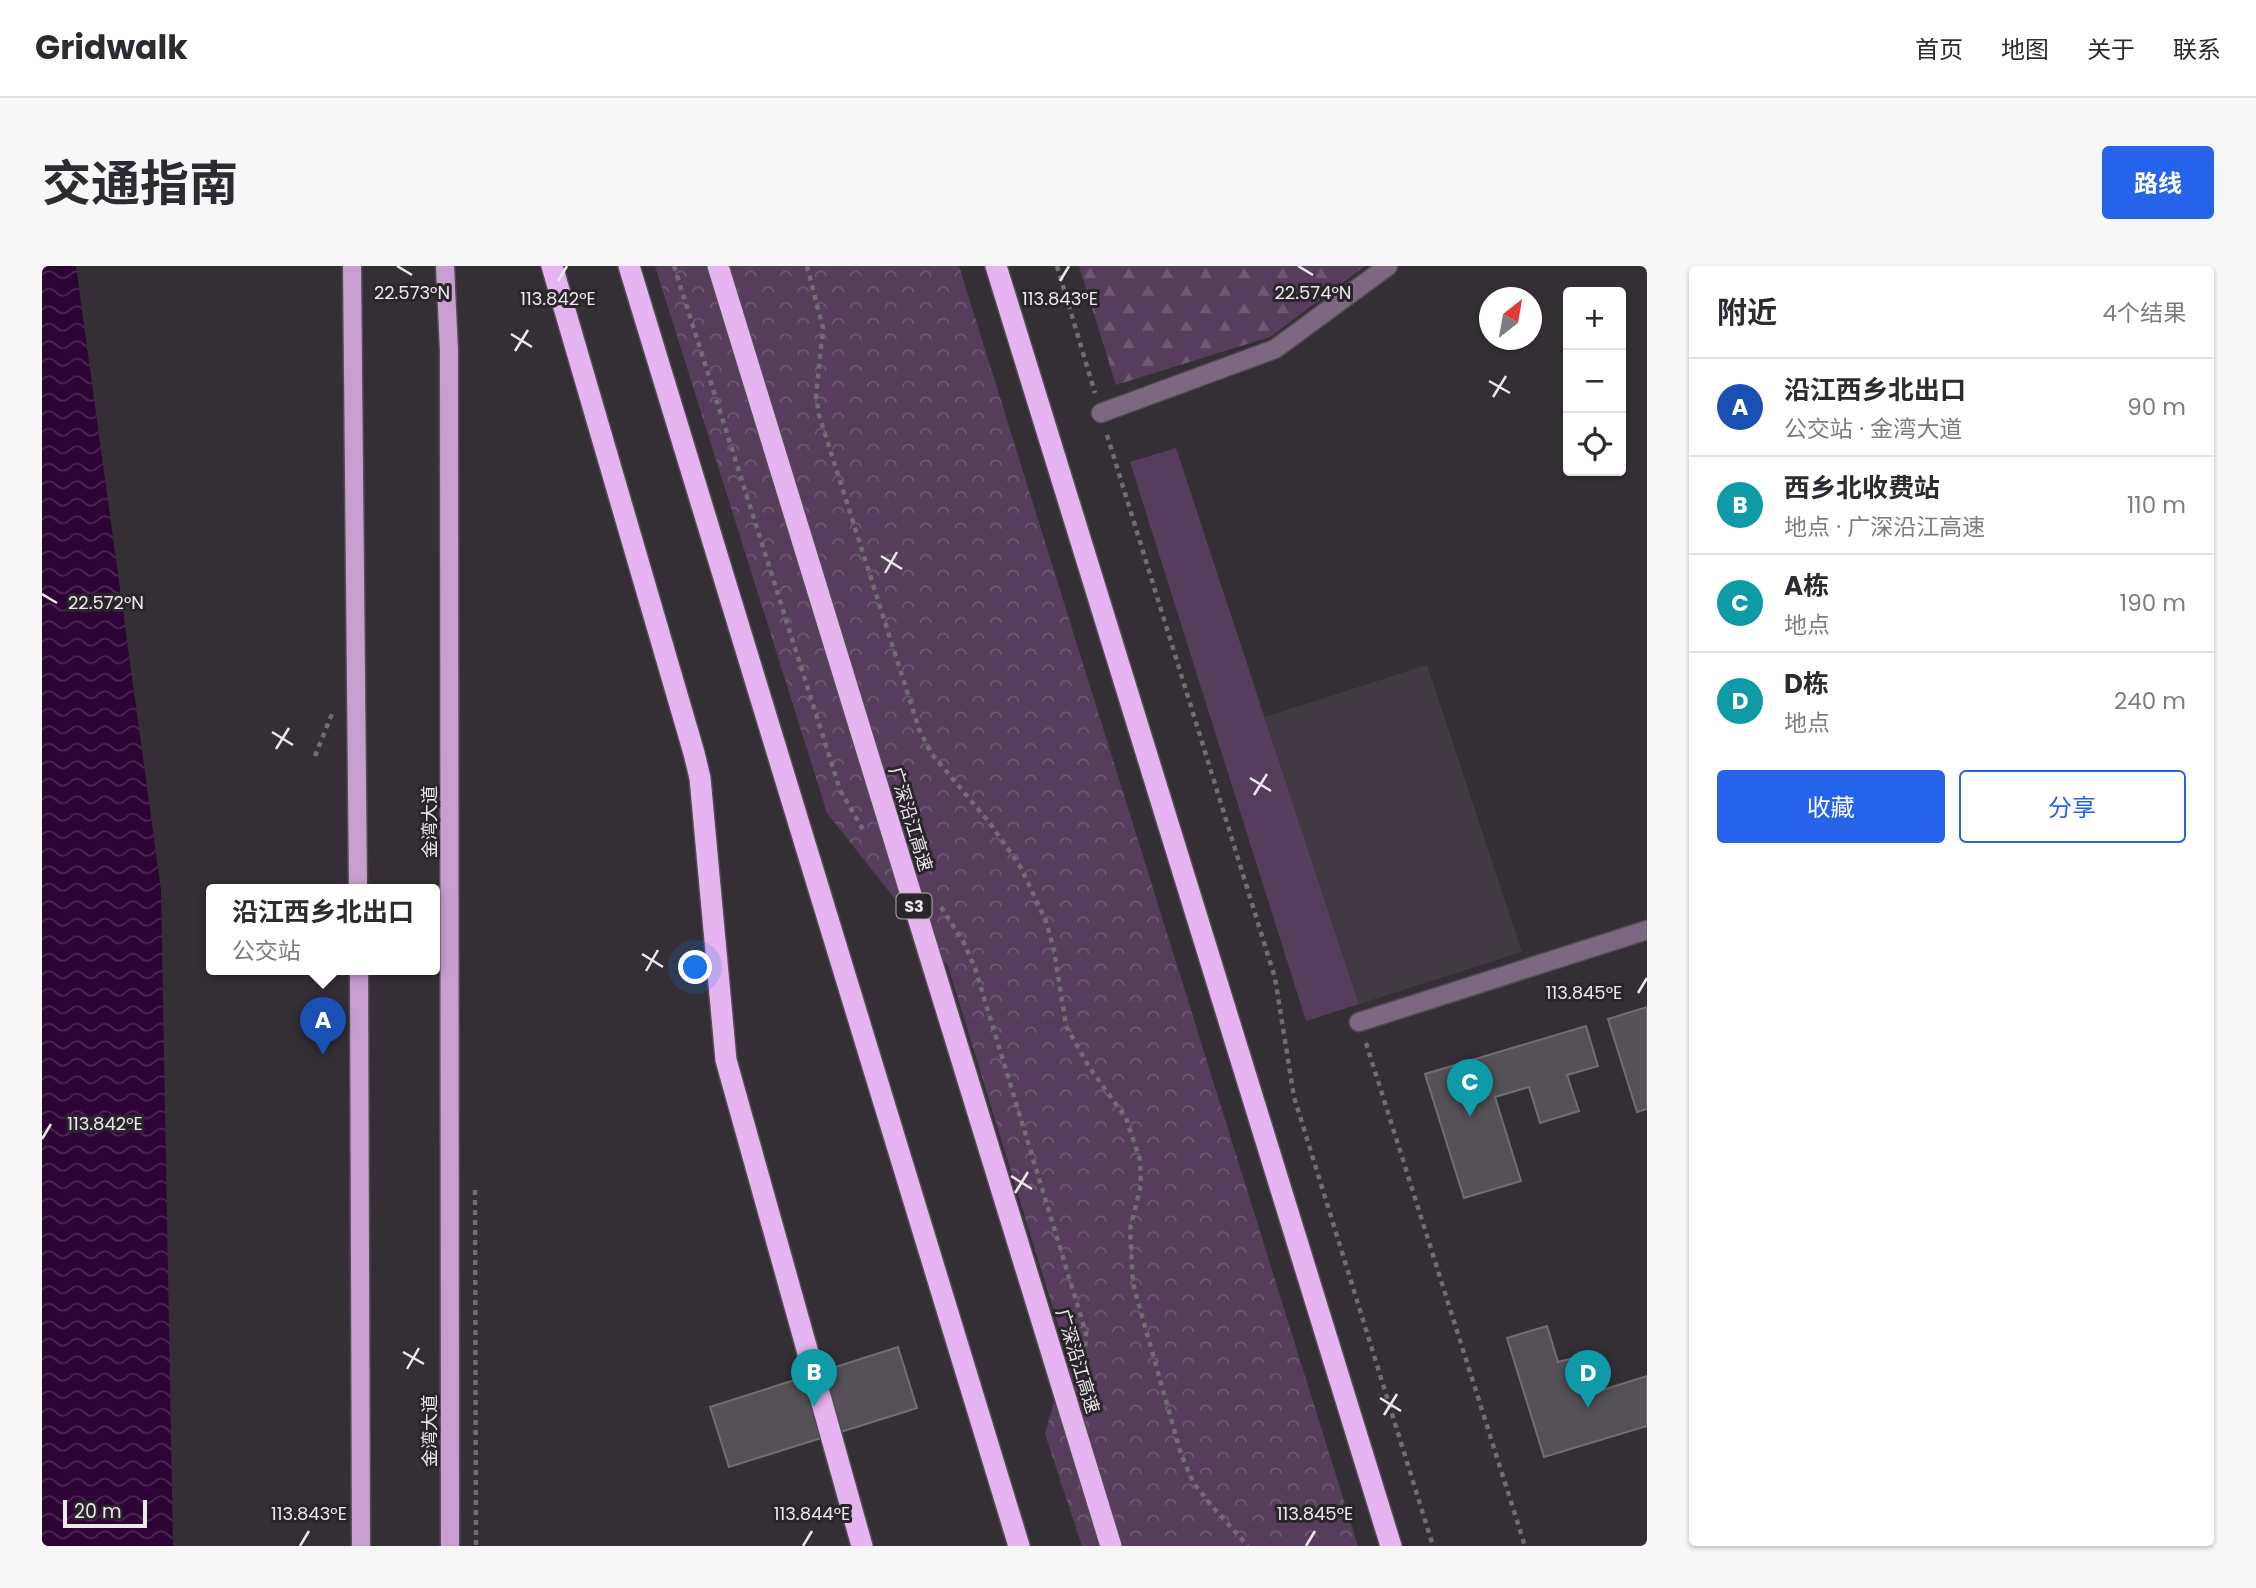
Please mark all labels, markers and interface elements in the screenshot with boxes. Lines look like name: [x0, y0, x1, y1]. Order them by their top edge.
text: Gridwalk: [35, 24, 188, 71]
text: 首页: [1915, 33, 1963, 66]
text: 地图: [2001, 33, 2049, 66]
text: 关于: [2087, 33, 2135, 66]
text: 联系: [2173, 33, 2221, 66]
button: 路线: [2102, 146, 2214, 219]
text: 交通指南: [42, 150, 238, 218]
text: 22.573°N: [374, 280, 450, 305]
text: 22.574°N: [1275, 280, 1351, 305]
text: 113.842°E: [520, 286, 596, 311]
text: 113.843°E: [1022, 286, 1098, 311]
north arrow: [1479, 287, 1542, 350]
map controls: [1563, 287, 1626, 476]
button: +: [1563, 287, 1626, 350]
text: 附近: [1717, 291, 1777, 334]
text: 4个结果: [2103, 297, 2186, 329]
button: −: [1563, 350, 1626, 413]
text: 沿江西乡北出口: [1784, 372, 1966, 408]
text: A: [1732, 391, 1748, 423]
text: 90 m: [2127, 391, 2186, 423]
button: locate: [1563, 413, 1626, 476]
text: 公交站 · 金湾大道: [1784, 413, 1962, 445]
text: 西乡北收费站: [1784, 470, 1940, 506]
text: B: [1732, 489, 1748, 521]
text: 110 m: [2127, 489, 2186, 521]
text: 地点 · 广深沿江高速: [1784, 511, 1985, 543]
text: A栋: [1784, 568, 1829, 604]
text: C: [1731, 587, 1749, 619]
text: 190 m: [2120, 587, 2186, 619]
text: 22.572°N: [68, 590, 144, 615]
text: 地点: [1784, 609, 1830, 641]
text: D栋: [1784, 666, 1829, 702]
text: D: [1732, 685, 1748, 717]
text: 240 m: [2114, 685, 2186, 717]
text: 地点: [1784, 707, 1830, 739]
street label: 广深沿江高速: [883, 764, 939, 874]
button: 收藏: [1717, 770, 1945, 843]
button: 分享: [1959, 770, 2186, 843]
street label: 金湾大道: [417, 786, 442, 858]
popup: [206, 884, 440, 975]
text: 沿江西乡北出口: [232, 894, 414, 930]
road number: S3: [896, 894, 932, 918]
text: 公交站: [232, 935, 301, 967]
your location: [678, 950, 712, 984]
text: 113.845°E: [1546, 980, 1622, 1005]
pin: A: [300, 997, 346, 1055]
pin: C: [1447, 1059, 1493, 1117]
text: 113.842°E: [67, 1111, 143, 1136]
street label: 广深沿江高速: [1050, 1306, 1106, 1416]
pin: B: [791, 1349, 837, 1407]
pin: D: [1565, 1350, 1611, 1408]
street label: 金湾大道: [417, 1395, 442, 1467]
scale bar: [63, 1497, 147, 1529]
text: 20 m: [74, 1498, 122, 1525]
text: 113.843°E: [271, 1501, 347, 1526]
text: 113.844°E: [774, 1501, 850, 1526]
text: 113.845°E: [1277, 1501, 1353, 1526]

